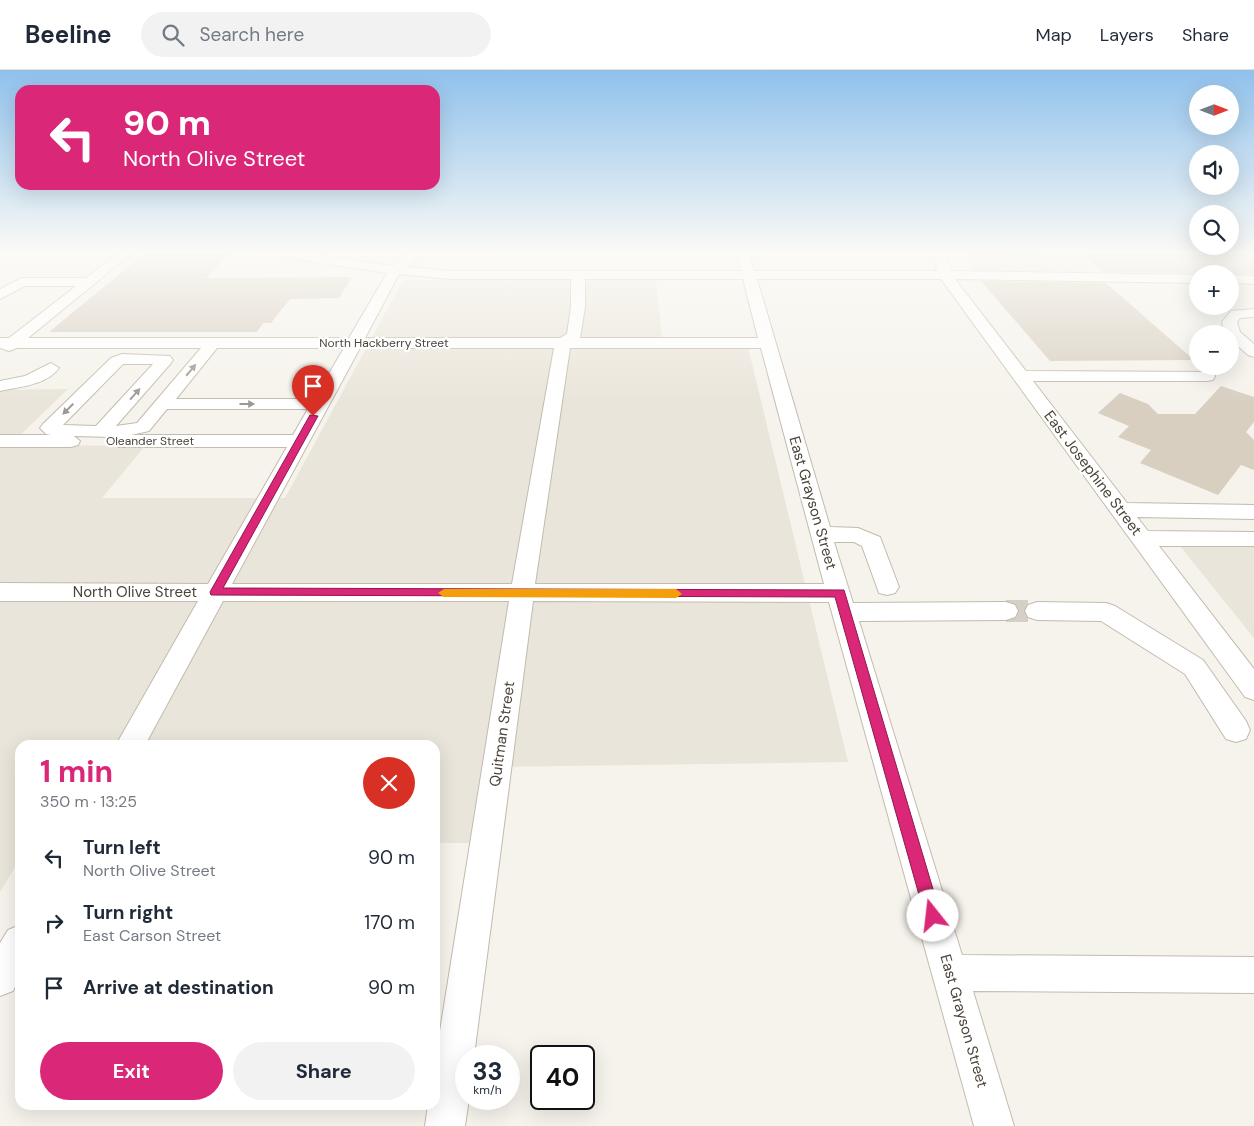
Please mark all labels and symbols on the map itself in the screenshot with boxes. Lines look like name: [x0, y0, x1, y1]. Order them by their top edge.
north arrow: [1189, 85, 1239, 135]
street label: North Hackberry Street: [319, 335, 449, 351]
one-way arrow: [186, 363, 197, 376]
pin: [292, 365, 334, 416]
one-way arrow: [129, 388, 141, 400]
one-way arrow: [239, 400, 255, 408]
one-way arrow: [62, 403, 74, 415]
street label: East Josephine Street: [1039, 407, 1147, 540]
street label: Oleander Street: [106, 433, 194, 449]
street label: East Grayson Street: [784, 434, 842, 572]
street label: North Olive Street: [73, 582, 197, 602]
street label: Quitman Street: [485, 680, 519, 788]
position arrow: [906, 889, 958, 941]
street label: East Grayson Street: [935, 952, 993, 1090]
speed limit sign: 40: [530, 1045, 595, 1110]

